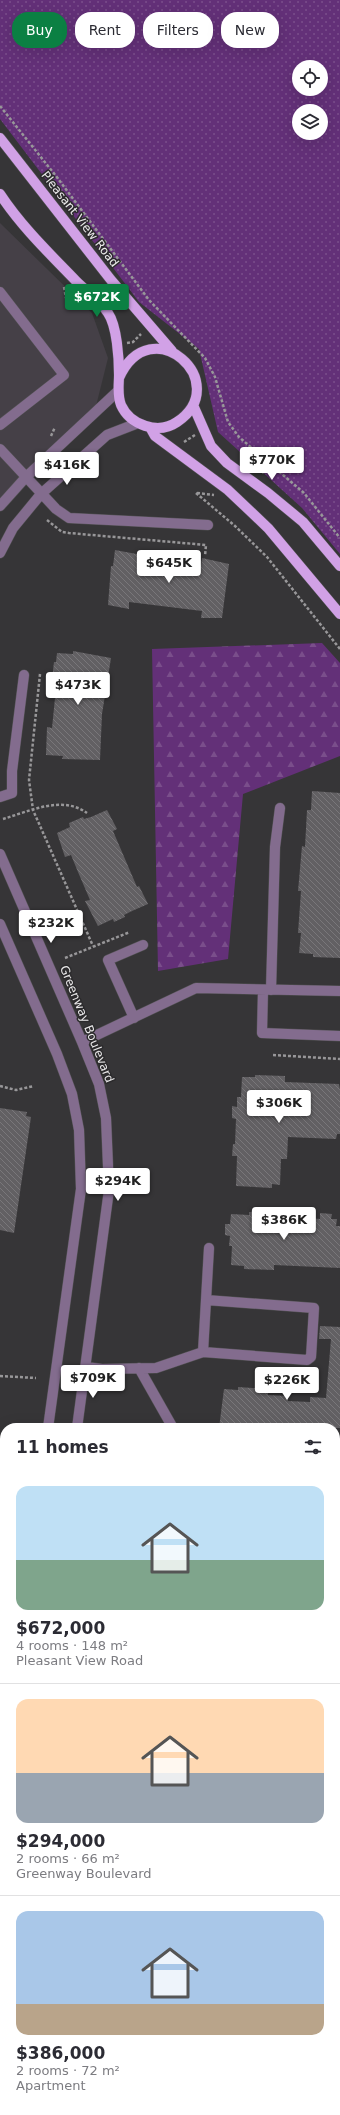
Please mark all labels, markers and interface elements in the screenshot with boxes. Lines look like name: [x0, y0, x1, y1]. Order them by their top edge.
chip: Buy: [12, 12, 67, 48]
chip: Rent: [75, 12, 135, 48]
chip: Filters: [143, 12, 213, 48]
chip: New: [221, 12, 279, 48]
map controls: [292, 60, 328, 140]
button: locate: [292, 60, 328, 96]
button: layers: [292, 104, 328, 140]
street label: Pleasant View Road: [38, 168, 122, 270]
pin: $672K: [69, 284, 125, 318]
text: $672K: [74, 289, 120, 304]
pin: $770K: [244, 447, 300, 481]
pin: $416K: [39, 452, 95, 486]
text: $770K: [249, 452, 295, 467]
text: $416K: [44, 457, 90, 472]
pin: $645K: [141, 550, 197, 584]
text: $645K: [146, 555, 192, 570]
pin: $473K: [50, 672, 106, 706]
text: $473K: [55, 677, 101, 692]
pin: $232K: [23, 910, 79, 944]
text: $232K: [28, 915, 74, 930]
street label: Greenway Boulevard: [57, 963, 117, 1085]
pin: $306K: [251, 1090, 307, 1124]
text: $306K: [256, 1095, 302, 1110]
pin: $294K: [90, 1168, 146, 1202]
text: $294K: [95, 1173, 141, 1188]
pin: $386K: [256, 1207, 312, 1241]
text: $386K: [261, 1212, 307, 1227]
pin: $709K: [65, 1365, 121, 1399]
pin: $226K: [259, 1367, 315, 1401]
text: $709K: [70, 1370, 116, 1385]
text: $226K: [264, 1372, 310, 1387]
icon: filters: [302, 1436, 324, 1458]
text: 11 homes: [16, 1437, 109, 1457]
icon: home: [134, 1512, 206, 1584]
text: $672,000: [16, 1618, 105, 1638]
text: 4 rooms · 148 m²: [16, 1638, 128, 1653]
text: Pleasant View Road: [16, 1653, 143, 1668]
icon: home: [134, 1725, 206, 1797]
text: $294,000: [16, 1831, 105, 1851]
text: 2 rooms · 66 m²: [16, 1851, 120, 1866]
text: Greenway Boulevard: [16, 1866, 152, 1881]
icon: home: [134, 1937, 206, 2009]
text: $386,000: [16, 2043, 105, 2063]
text: 2 rooms · 72 m²: [16, 2063, 120, 2078]
text: Apartment: [16, 2078, 86, 2093]

